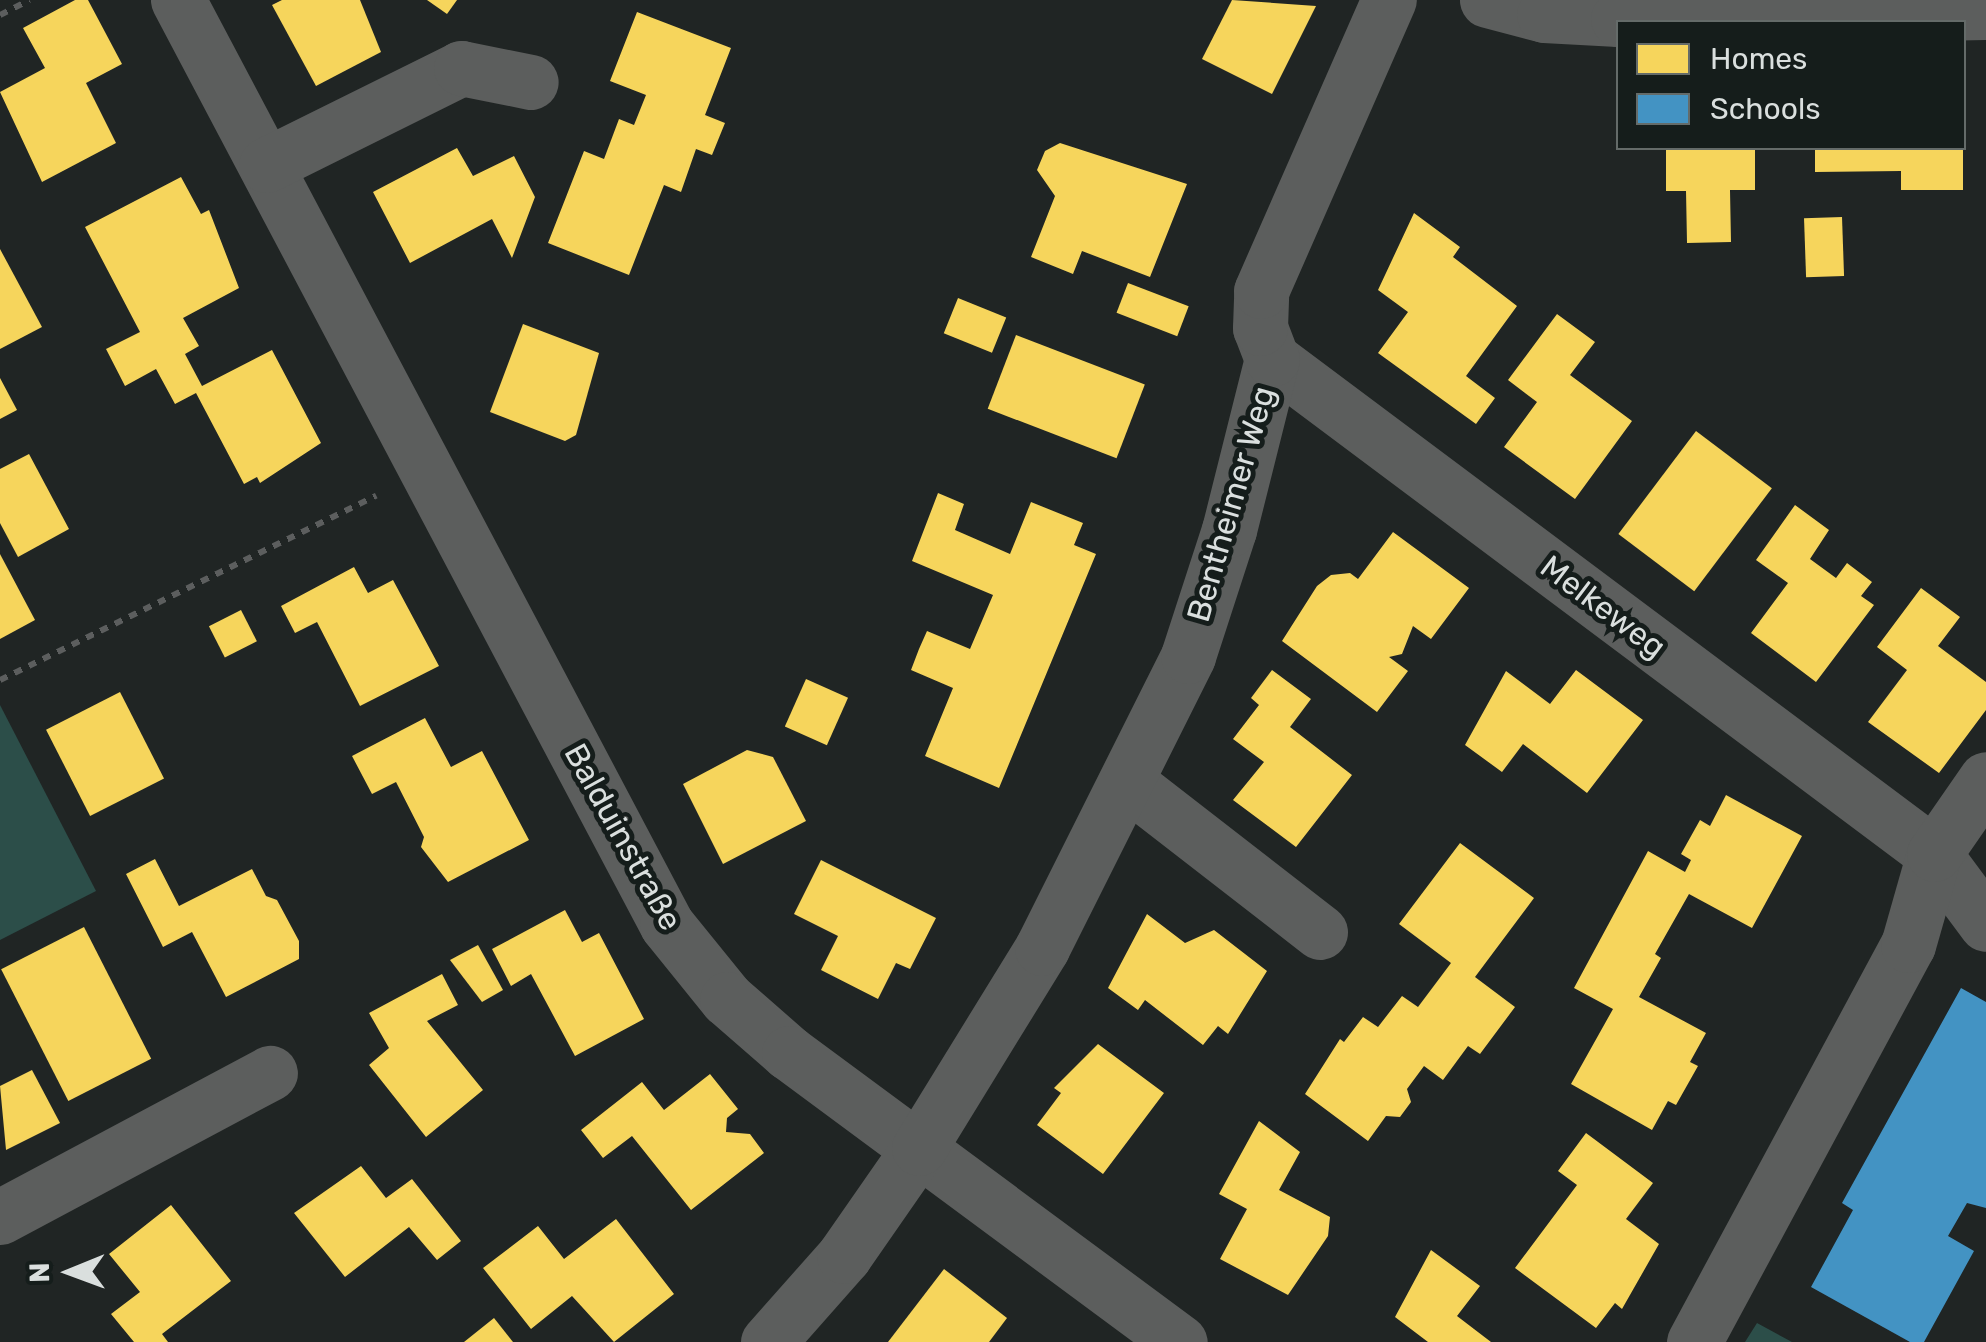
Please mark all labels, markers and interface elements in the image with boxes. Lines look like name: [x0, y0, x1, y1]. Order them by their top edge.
legend: [1616, 20, 1966, 150]
text: Homes: [1710, 41, 1807, 77]
text: Schools: [1710, 91, 1821, 127]
street label: Bentheimer Weg: [1179, 381, 1283, 627]
street label: Melkeweg: [1533, 548, 1673, 666]
street label: Balduinstraße: [556, 737, 690, 937]
north arrow: [20, 1222, 120, 1322]
text: N: [23, 1262, 56, 1283]

